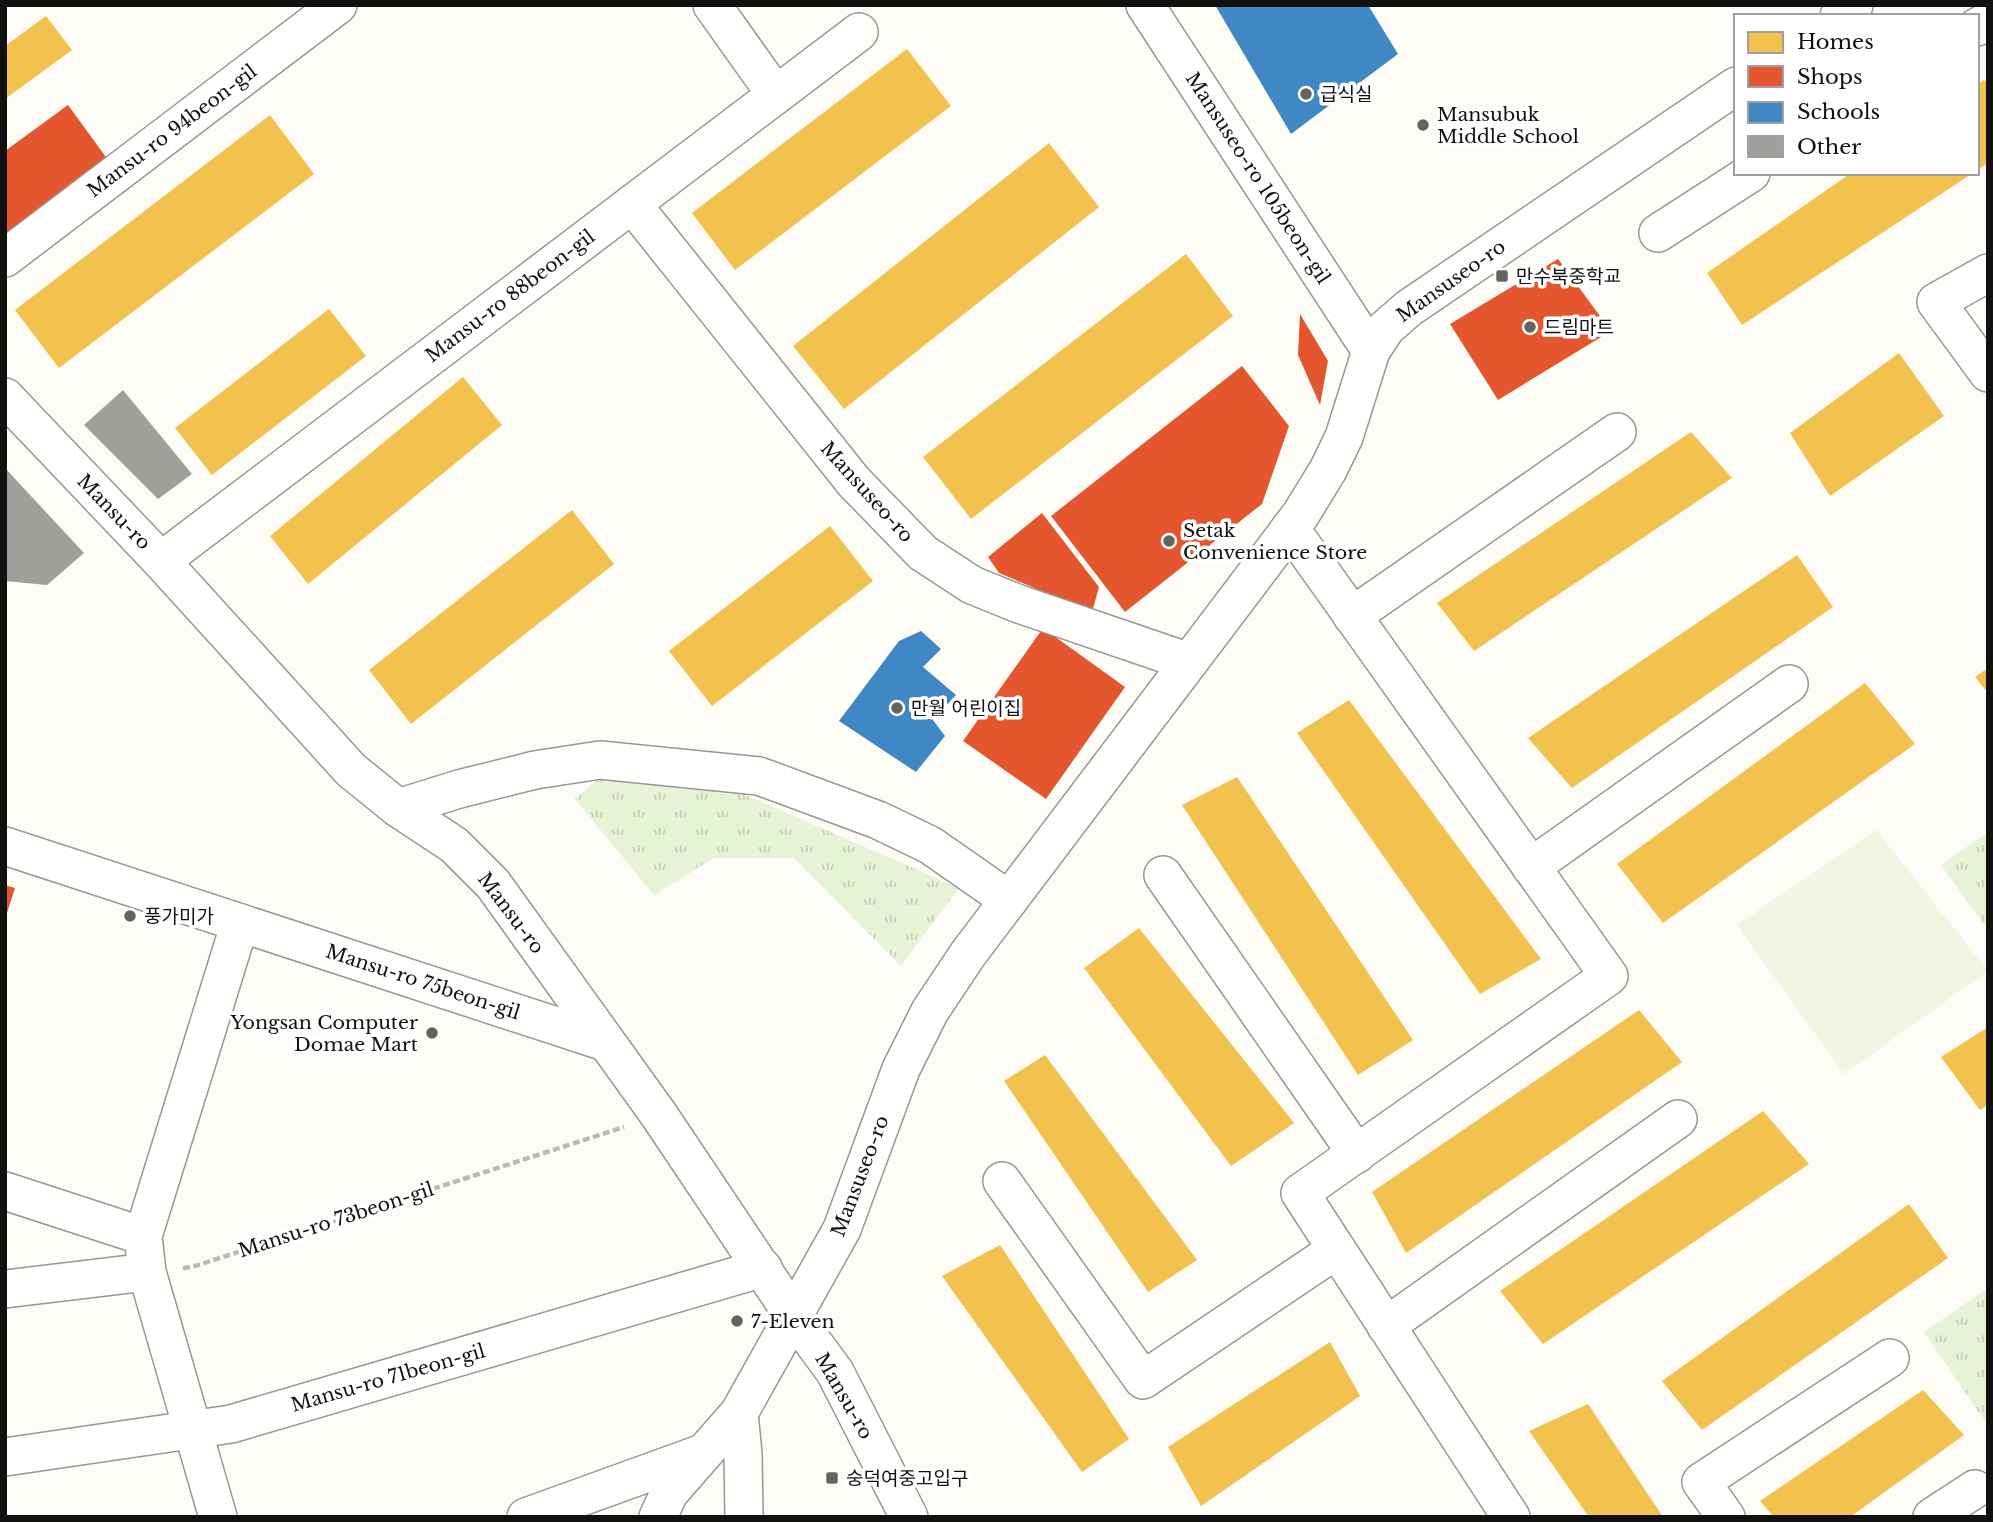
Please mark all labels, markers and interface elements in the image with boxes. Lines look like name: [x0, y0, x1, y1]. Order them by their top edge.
legend: [1734, 14, 1979, 175]
text: Homes: [1797, 29, 1874, 55]
street label: Mansu-ro 94beon-gil: [83, 60, 261, 202]
text: Shops: [1797, 64, 1863, 90]
street label: Mansuseo-ro 105beon-gil: [1181, 68, 1335, 288]
place label: 급식실: [1320, 83, 1372, 106]
marker: 급식실: [1298, 86, 1314, 102]
text: Schools: [1797, 99, 1880, 125]
place label: Mansubuk Middle School: [1437, 103, 1579, 148]
marker: Mansubuk Middle School: [1415, 117, 1431, 133]
text: Other: [1797, 134, 1861, 160]
street label: Mansu-ro 88beon-gil: [421, 225, 599, 367]
street label: Mansuseo-ro: [1392, 235, 1510, 327]
place label: 만수북중학교: [1516, 265, 1621, 288]
marker: 만수북중학교: [1494, 268, 1510, 284]
place label: 드림마트: [1544, 316, 1614, 339]
marker: 드림마트: [1522, 319, 1538, 335]
street label: Mansuseo-ro: [816, 437, 918, 547]
street label: Mansu-ro: [72, 470, 156, 554]
place label: Setak Convenience Store: [1183, 519, 1367, 564]
marker: Setak Convenience Store: [1161, 533, 1177, 549]
place label: 만월 어린이집: [911, 697, 1021, 720]
marker: 만월 어린이집: [889, 700, 905, 716]
street label: Mansu-ro: [473, 868, 549, 958]
place label: 풍가미가: [144, 905, 214, 928]
marker: 풍가미가: [122, 908, 138, 924]
street label: Mansu-ro 75beon-gil: [323, 940, 523, 1024]
place label: Yongsan Computer Domae Mart: [230, 1011, 419, 1056]
marker: Yongsan Computer Domae Mart: [424, 1025, 440, 1041]
street label: Mansuseo-ro: [826, 1112, 894, 1240]
street label: Mansu-ro 73beon-gil: [235, 1178, 437, 1262]
place label: 7-Eleven: [751, 1310, 835, 1333]
marker: 7-Eleven: [729, 1313, 745, 1329]
street label: Mansu-ro 71beon-gil: [288, 1339, 488, 1417]
street label: Mansu-ro: [810, 1349, 878, 1443]
place label: 숭덕여중고입구: [846, 1467, 968, 1490]
marker: 숭덕여중고입구: [824, 1470, 840, 1486]

